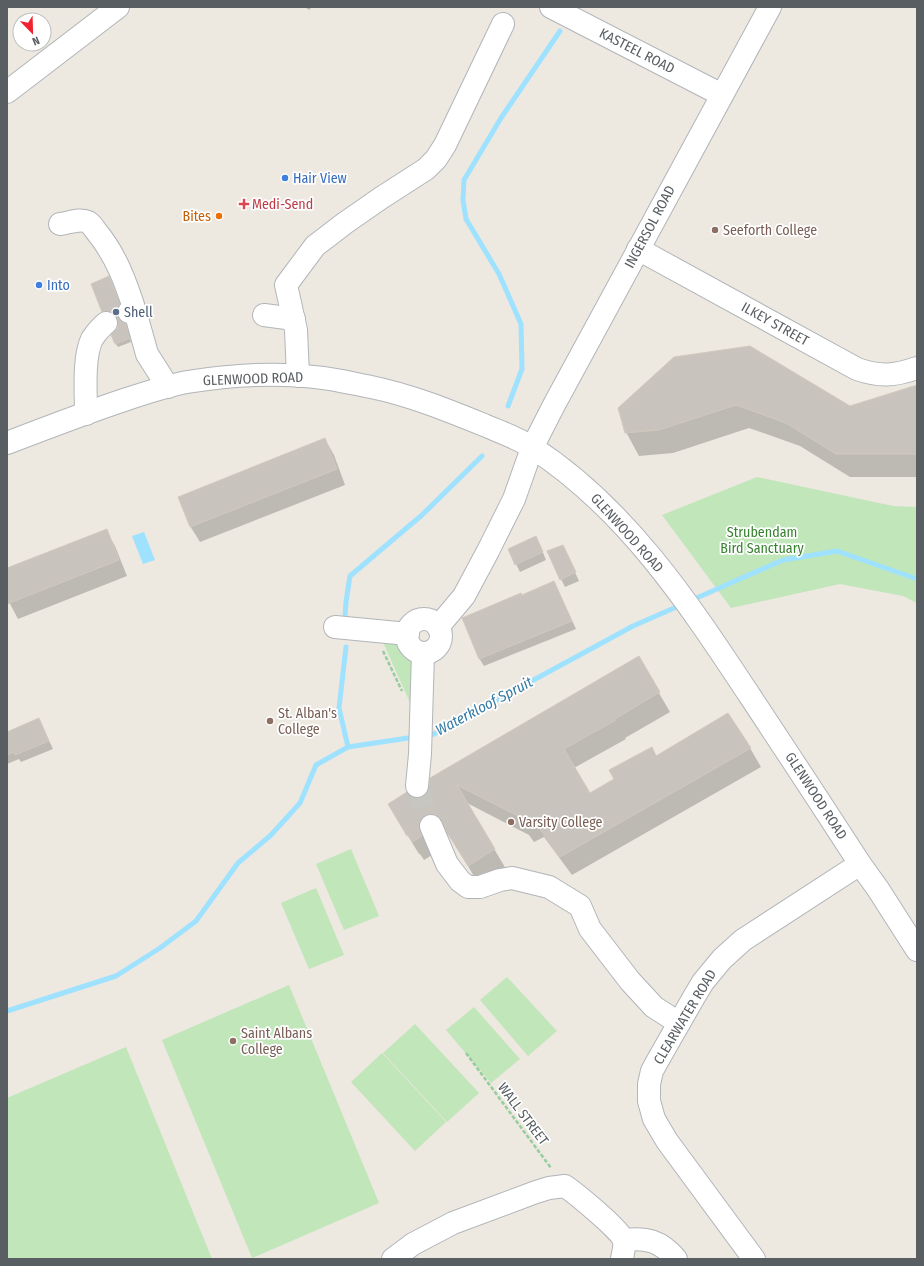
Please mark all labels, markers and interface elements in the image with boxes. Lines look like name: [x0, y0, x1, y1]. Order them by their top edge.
north arrow: [12, 12, 52, 52]
street label: KASTEEL ROAD: [597, 25, 677, 77]
text: N: [30, 33, 41, 48]
place label: Hair View: [293, 170, 347, 187]
marker: Hair View: [280, 173, 290, 183]
street label: INGERSOL ROAD: [621, 183, 679, 271]
place label: Medi-Send: [252, 196, 313, 213]
marker: Medi-Send: [239, 199, 249, 209]
place label: Bites: [183, 208, 211, 225]
marker: Bites: [214, 211, 224, 221]
place label: Seeforth College: [723, 222, 817, 239]
marker: Seeforth College: [710, 225, 720, 235]
place label: Into: [47, 277, 70, 294]
marker: Into: [34, 280, 44, 290]
street label: ILKEY STREET: [738, 299, 812, 350]
place label: Shell: [124, 304, 153, 321]
marker: Shell: [111, 307, 121, 317]
street label: GLENWOOD ROAD: [203, 369, 303, 389]
street label: GLENWOOD ROAD: [587, 490, 667, 576]
park label: Strubendam Bird Sanctuary: [720, 524, 805, 557]
water label: Waterkloof Spruit: [432, 673, 536, 739]
place label: St. Alban's College: [278, 705, 337, 738]
marker: St. Alban's College: [265, 716, 275, 726]
street label: GLENWOOD ROAD: [782, 749, 850, 843]
place label: Varsity College: [519, 814, 602, 831]
marker: Varsity College: [506, 817, 516, 827]
street label: CLEARWATER ROAD: [650, 966, 720, 1068]
place label: Saint Albans College: [241, 1025, 312, 1058]
marker: Saint Albans College: [228, 1036, 238, 1046]
street label: WALL STREET: [494, 1079, 552, 1149]

